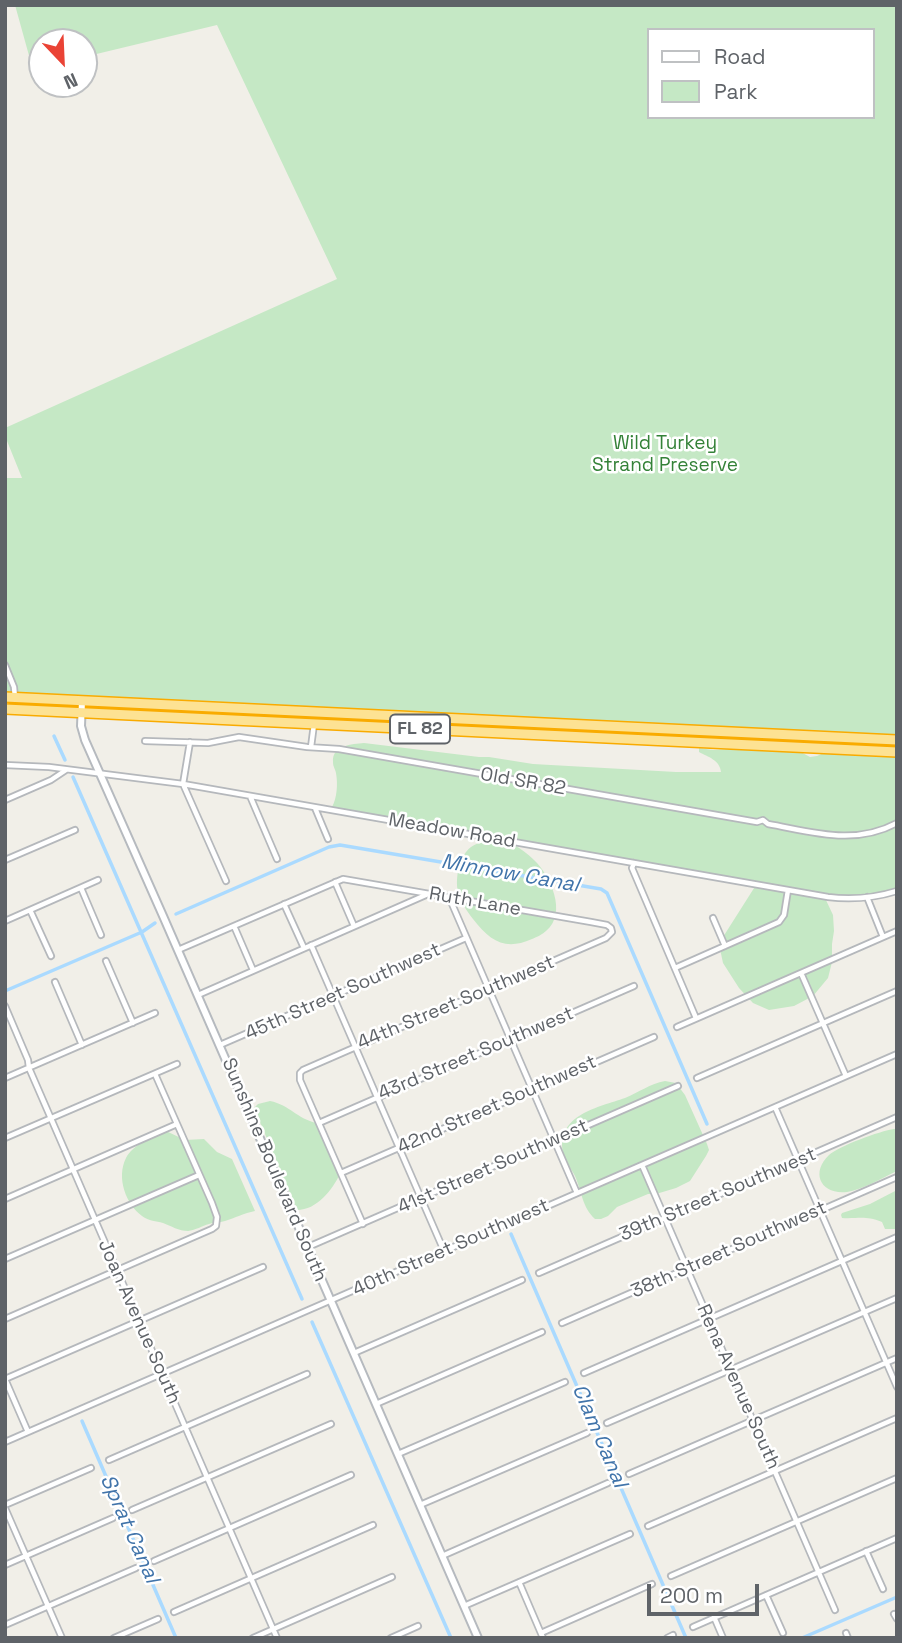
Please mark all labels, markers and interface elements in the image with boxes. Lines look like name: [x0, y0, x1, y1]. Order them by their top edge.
north arrow: [28, 28, 98, 98]
legend: [646, 28, 874, 119]
text: Road: [714, 43, 766, 70]
text: N: [60, 67, 81, 95]
text: Park: [714, 78, 758, 105]
park label: Wild Turkey Strand Preserve: [592, 433, 738, 477]
road number: FL 82: [390, 714, 450, 744]
street label: Old SR 82: [479, 763, 567, 801]
street label: Meadow Road: [387, 809, 517, 853]
water label: Minnow Canal: [439, 849, 581, 899]
street label: Ruth Lane: [427, 883, 523, 921]
street label: 45th Street Southwest: [242, 939, 444, 1045]
street label: 44th Street Southwest: [354, 951, 558, 1055]
street label: 43rd Street Southwest: [375, 1002, 577, 1106]
street label: 42nd Street Southwest: [394, 1051, 600, 1159]
street label: Sunshine Boulevard South: [216, 1055, 332, 1285]
street label: 41st Street Southwest: [394, 1115, 592, 1219]
street label: 39th Street Southwest: [616, 1143, 820, 1247]
street label: 40th Street Southwest: [349, 1194, 553, 1302]
street label: 38th Street Southwest: [628, 1197, 830, 1303]
street label: Joan Avenue South: [93, 1236, 185, 1408]
street label: Rena Avenue South: [691, 1301, 785, 1473]
water label: Clam Canal: [566, 1381, 632, 1491]
water label: Sprat Canal: [94, 1471, 164, 1587]
scale bar: [650, 1570, 762, 1614]
text: 200 m: [660, 1582, 723, 1609]

